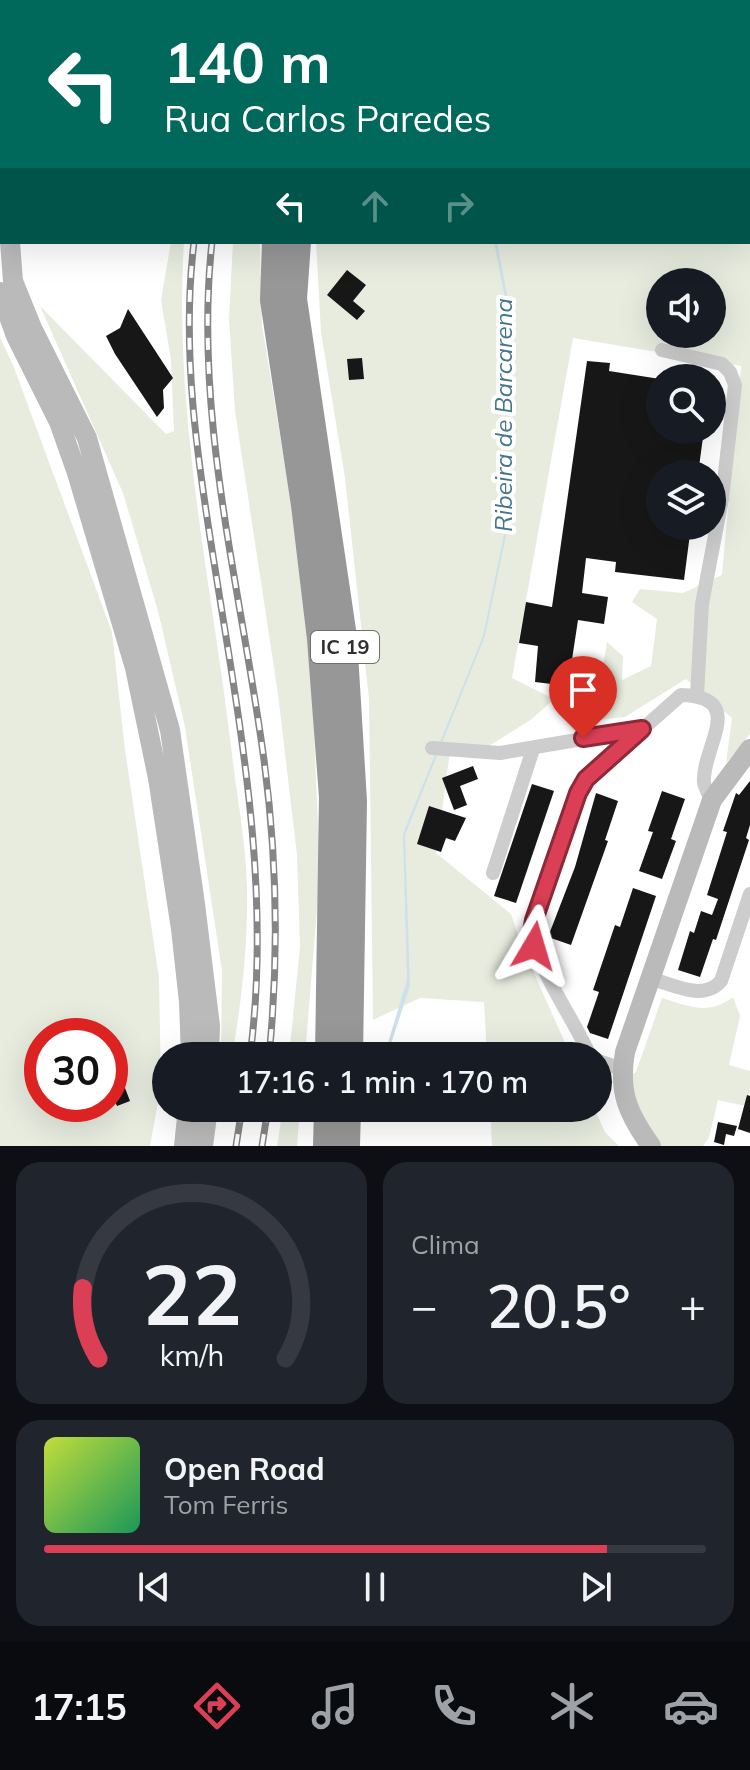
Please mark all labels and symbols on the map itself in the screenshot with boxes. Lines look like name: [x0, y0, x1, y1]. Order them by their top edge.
water label: Ribeira de Barcarena: [488, 298, 518, 532]
road number: IC 19: [311, 631, 379, 663]
pin: [549, 656, 617, 738]
position arrow: [492, 904, 576, 988]
speed limit sign: 30: [24, 1018, 128, 1122]

